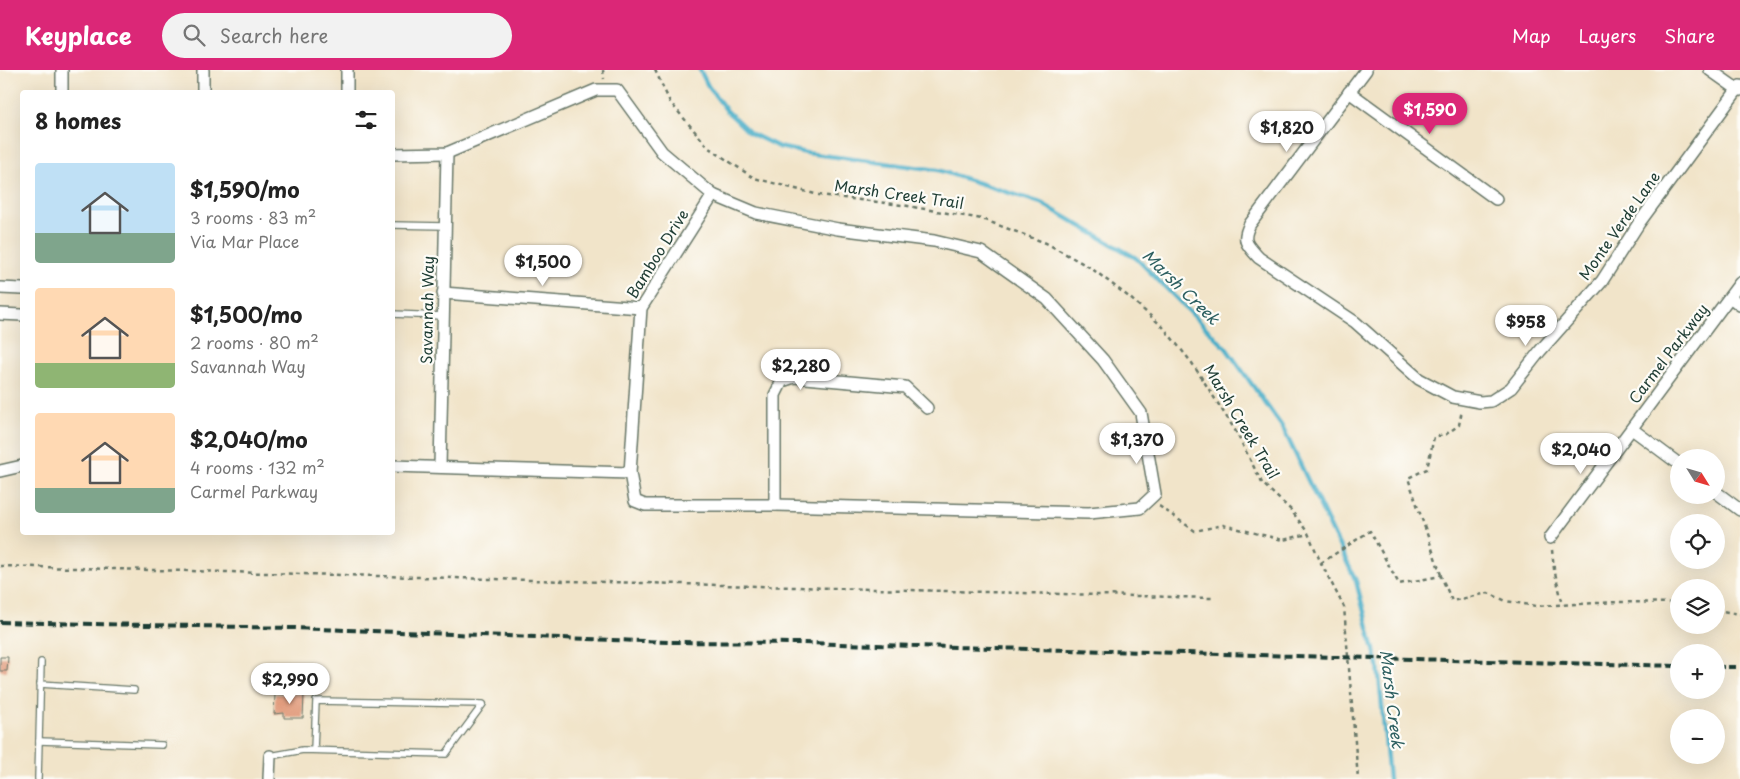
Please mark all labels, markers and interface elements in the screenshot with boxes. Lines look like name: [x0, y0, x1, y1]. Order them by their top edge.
search box: [162, 13, 512, 58]
text: Keyplace: [25, 17, 132, 53]
icon: search: [180, 21, 208, 49]
text: Search here: [220, 21, 328, 49]
text: Map: [1512, 22, 1551, 49]
text: Layers: [1579, 22, 1636, 49]
text: Share: [1664, 22, 1715, 49]
pin: $1,590: [1389, 92, 1471, 135]
text: $1,590: [1403, 97, 1457, 121]
text: 8 homes: [35, 104, 121, 136]
icon: filters: [352, 106, 380, 134]
pin: $1,820: [1246, 111, 1328, 153]
text: $1,820: [1260, 115, 1314, 139]
street label: Monte Verde Lane: [1573, 166, 1665, 284]
text: $1,590/mo: [190, 173, 300, 205]
street label: Marsh Creek Trail: [833, 173, 965, 214]
icon: home: [75, 183, 135, 243]
street label: Bamboo Drive: [620, 204, 693, 302]
text: 3 rooms · 83 m²: [190, 205, 316, 229]
text: Via Mar Place: [190, 229, 299, 253]
water label: Marsh Creek: [1138, 243, 1227, 330]
pin: $1,500: [502, 244, 584, 287]
text: $1,500: [515, 249, 571, 273]
street label: Savannah Way: [414, 256, 439, 364]
text: $1,500/mo: [190, 298, 302, 330]
street label: Carmel Parkway: [1622, 298, 1713, 408]
pin: $958: [1496, 304, 1556, 347]
icon: home: [75, 308, 135, 368]
text: $958: [1506, 309, 1546, 333]
text: 2 rooms · 80 m²: [190, 330, 319, 354]
pin: $2,280: [760, 348, 842, 391]
text: $2,280: [772, 353, 830, 377]
text: Savannah Way: [190, 354, 306, 378]
street label: Marsh Creek Trail: [1199, 359, 1286, 483]
pin: $1,370: [1096, 422, 1178, 465]
text: $2,040/mo: [190, 423, 308, 455]
text: $1,370: [1110, 427, 1164, 451]
pin: $2,040: [1540, 432, 1622, 475]
icon: home: [75, 433, 135, 493]
text: $2,040: [1551, 437, 1611, 461]
north arrow: [1670, 449, 1725, 504]
map controls: [1670, 449, 1725, 764]
text: 4 rooms · 132 m²: [190, 455, 325, 479]
text: Carmel Parkway: [190, 479, 318, 503]
button: locate: [1670, 514, 1725, 569]
button: layers: [1670, 579, 1725, 634]
button: +: [1670, 644, 1725, 699]
water label: Marsh Creek: [1375, 648, 1411, 751]
pin: $2,990: [249, 662, 331, 705]
text: $2,990: [262, 667, 318, 691]
button: −: [1670, 709, 1725, 764]

